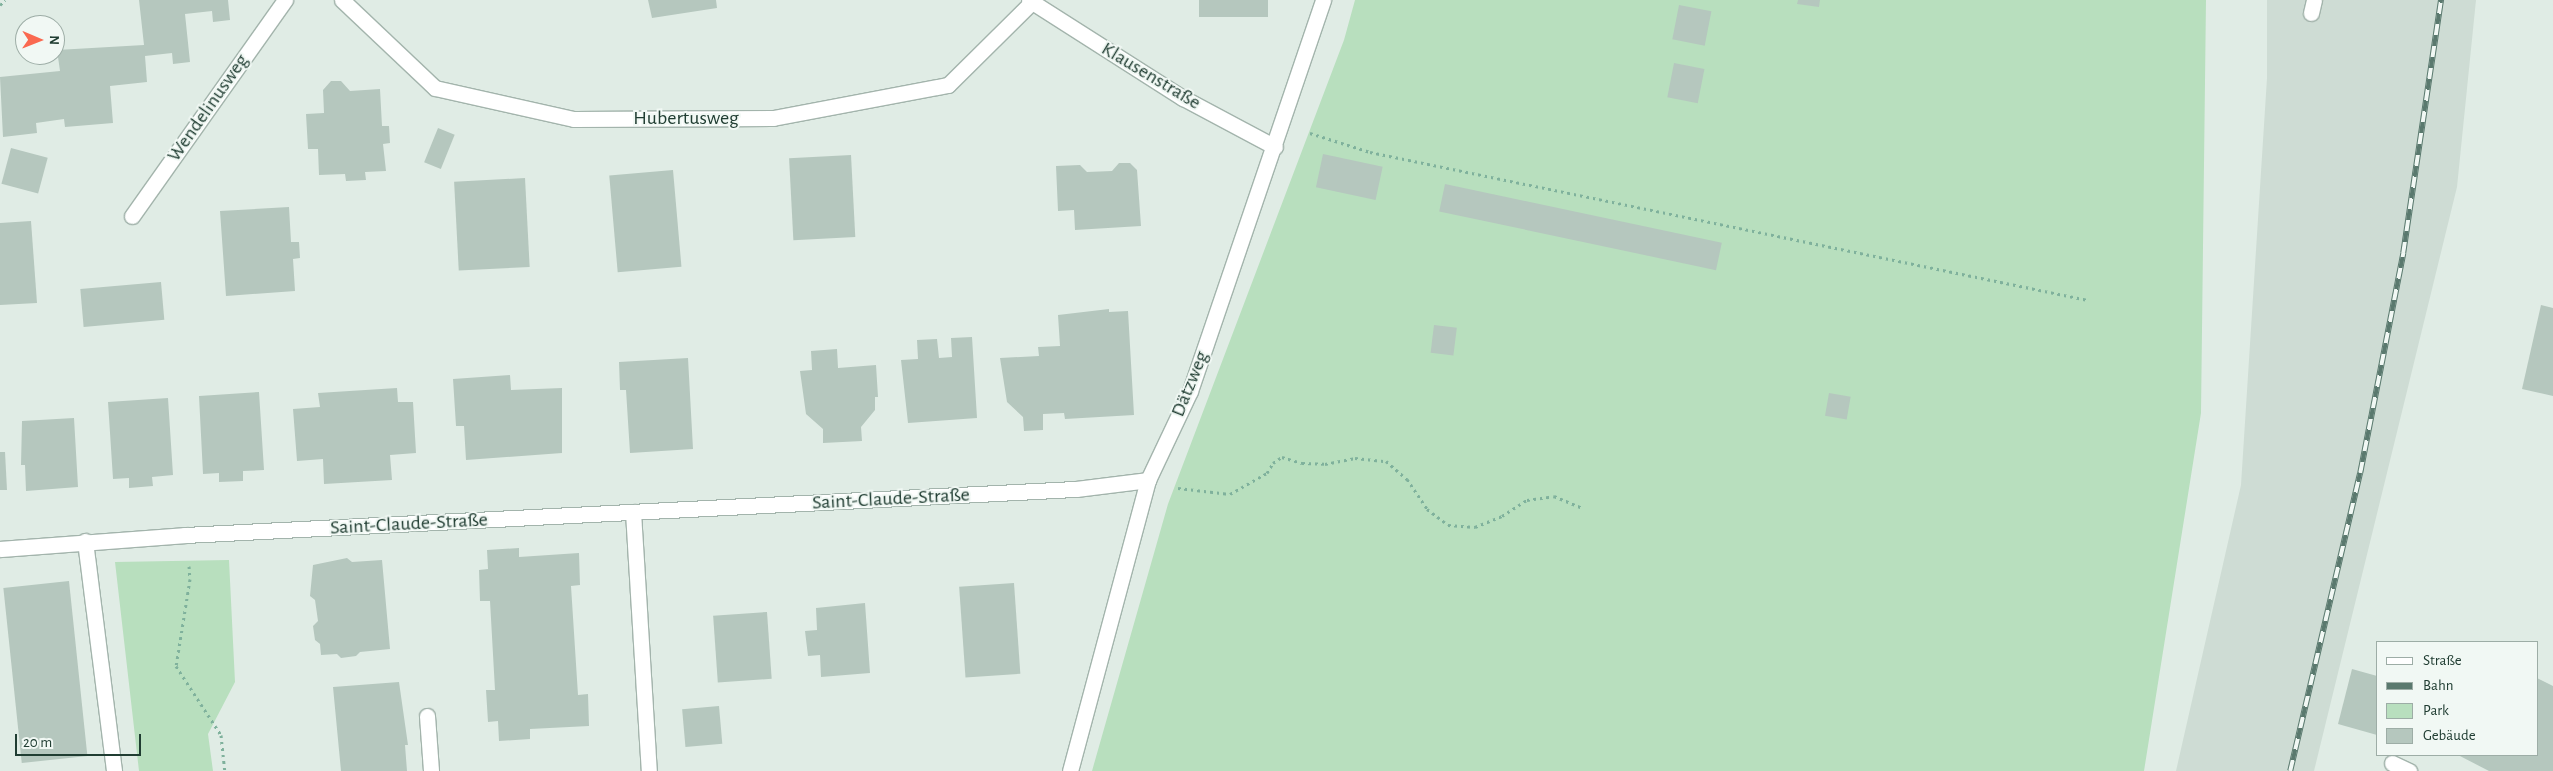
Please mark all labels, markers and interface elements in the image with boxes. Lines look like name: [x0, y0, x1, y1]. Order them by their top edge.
north arrow: [15, 15, 65, 65]
text: N: [47, 35, 61, 45]
street label: Klausenstraße: [1097, 37, 1205, 115]
street label: Wendelinusweg: [162, 50, 254, 166]
street label: Hubertusweg: [633, 106, 739, 130]
street label: Dätzweg: [1166, 348, 1214, 420]
street label: Saint-Claude-Straße: [812, 483, 970, 515]
street label: Saint-Claude-Straße: [330, 508, 488, 540]
legend: [2376, 641, 2538, 756]
text: Straße: [2423, 653, 2462, 668]
text: Bahn: [2423, 678, 2453, 693]
text: Park: [2423, 703, 2449, 718]
scale bar: [18, 724, 144, 756]
text: Gebäude: [2423, 728, 2476, 743]
text: 20 m: [23, 735, 52, 750]

